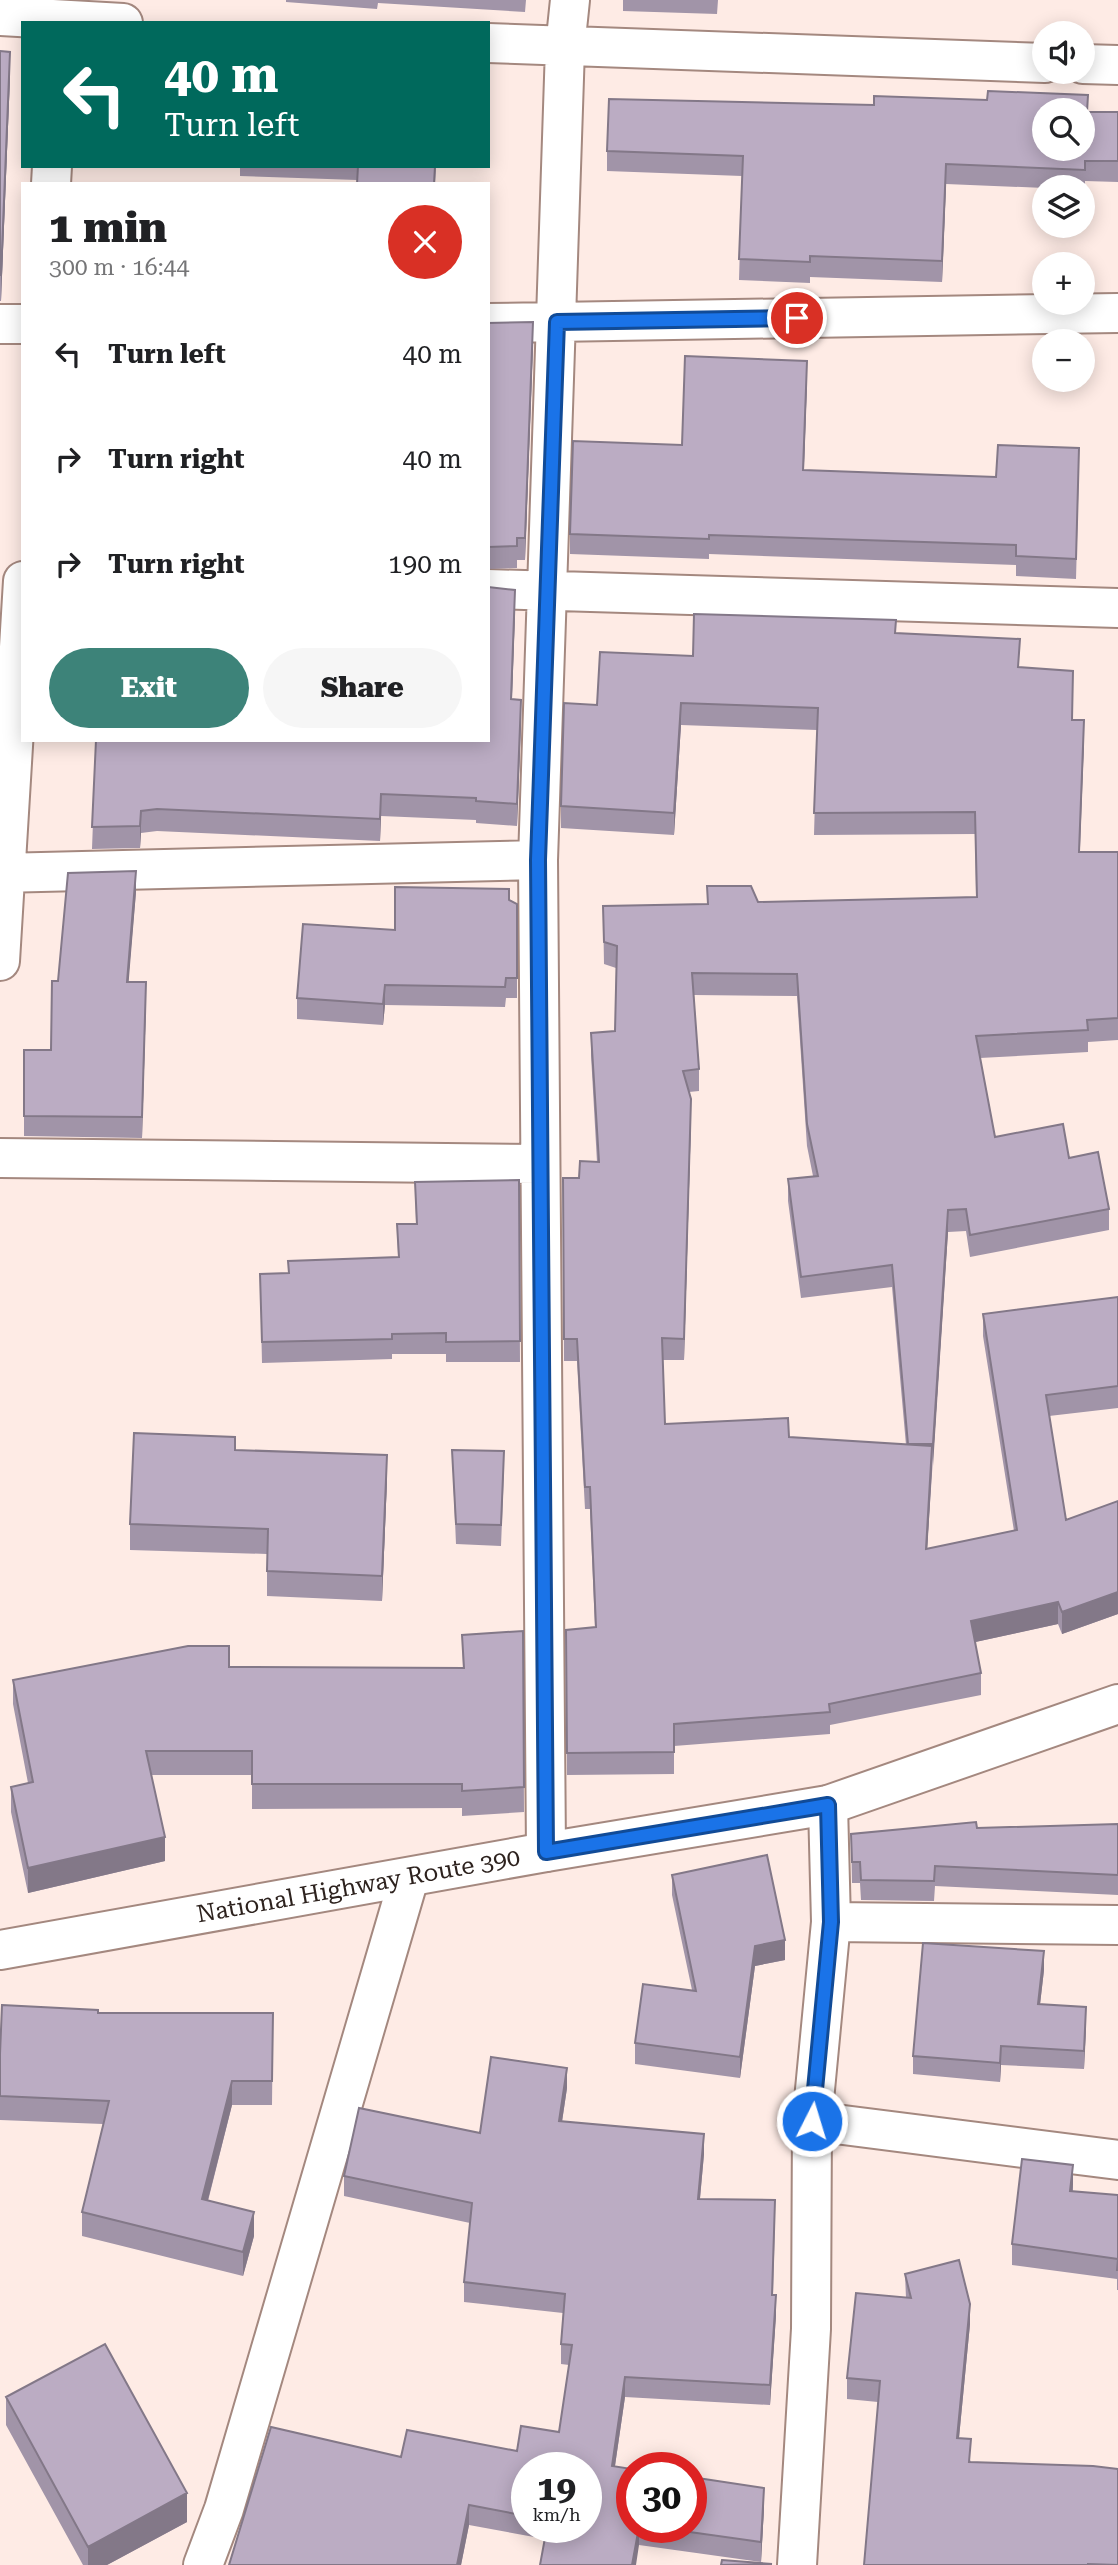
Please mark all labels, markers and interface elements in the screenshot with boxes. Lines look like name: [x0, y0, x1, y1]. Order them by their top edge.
map controls: [1032, 21, 1095, 392]
button: sound: [1032, 21, 1095, 84]
text: 40 m: [164, 47, 279, 104]
icon: left: [49, 49, 140, 140]
button: search: [1032, 98, 1095, 161]
text: Turn left: [164, 106, 299, 144]
button: layers: [1032, 175, 1095, 238]
text: 1 min: [49, 203, 167, 252]
button: close: [388, 205, 462, 279]
button: +: [1032, 252, 1095, 315]
text: 300 m · 16:44: [49, 254, 189, 281]
pin: [767, 288, 827, 348]
icon: arrive: [778, 299, 816, 337]
button: −: [1032, 329, 1095, 392]
icon: left: [49, 335, 87, 373]
text: Turn left: [108, 339, 226, 369]
text: 40 m: [403, 339, 462, 369]
icon: right: [49, 440, 87, 478]
text: Turn right: [108, 444, 244, 474]
text: 40 m: [403, 444, 462, 474]
icon: right: [49, 545, 87, 583]
text: Turn right: [108, 549, 244, 579]
text: 190 m: [388, 549, 462, 579]
button: Exit: [49, 648, 249, 728]
button: Share: [263, 648, 462, 728]
street label: National Highway Route 390: [194, 1843, 522, 1928]
position arrow: [775, 2084, 849, 2158]
speed limit sign: 30: [616, 2452, 707, 2543]
text: 19: [537, 2468, 576, 2509]
text: km/h: [532, 2504, 581, 2525]

